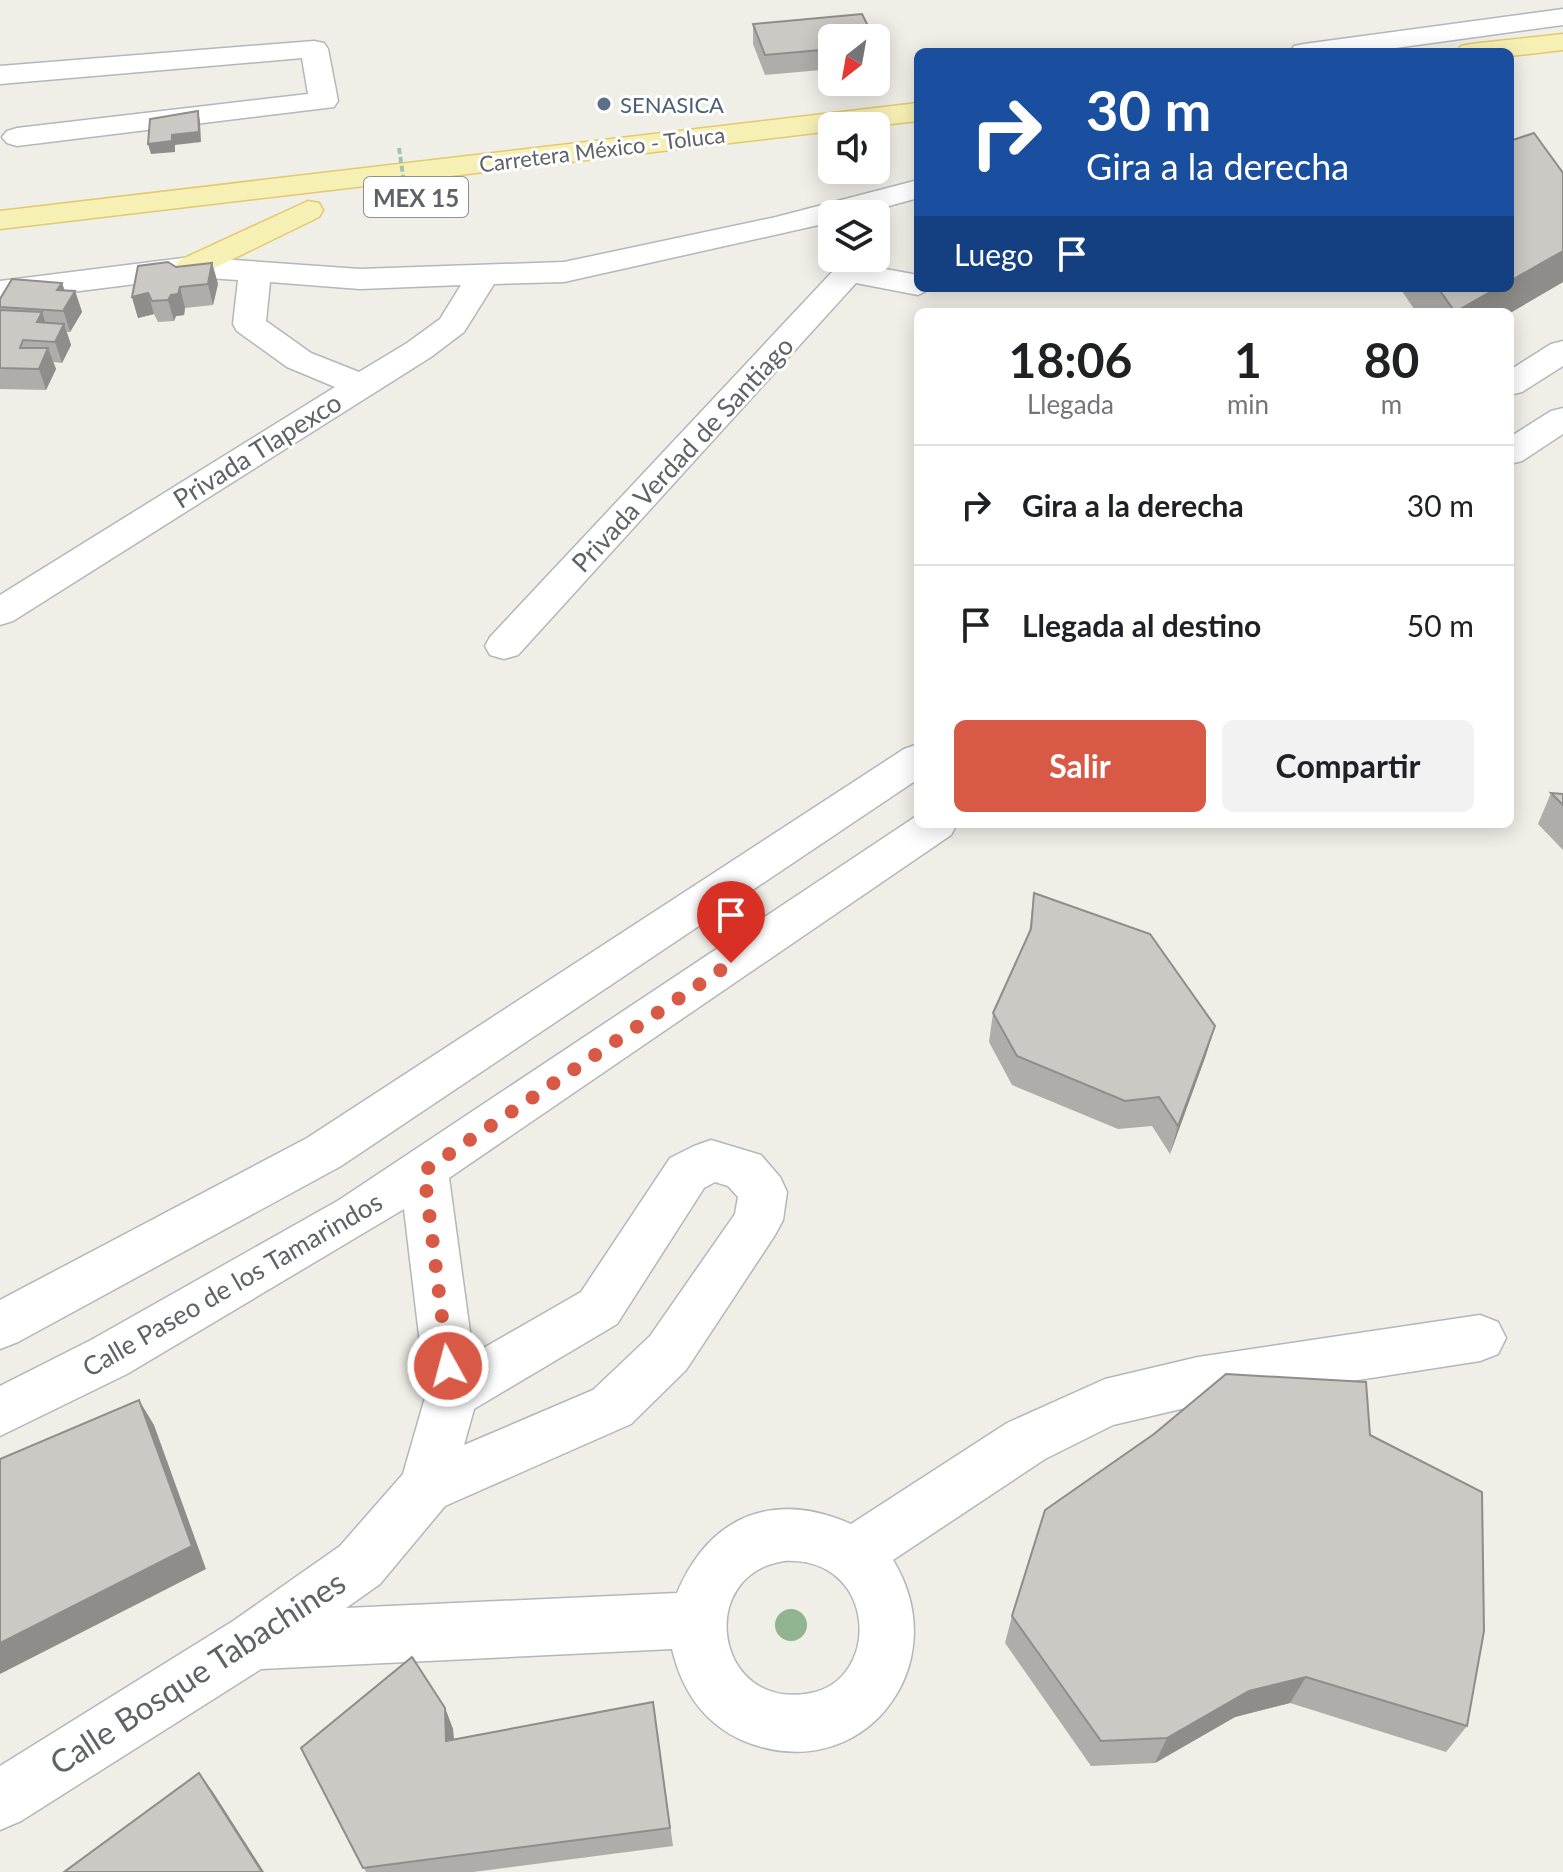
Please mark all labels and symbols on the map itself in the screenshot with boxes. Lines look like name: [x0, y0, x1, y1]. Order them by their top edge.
north arrow: [818, 24, 890, 96]
place label: SENASICA: [620, 91, 724, 118]
marker: SENASICA: [595, 95, 613, 113]
street label: Carretera México - Toluca: [477, 121, 727, 177]
road number: MEX 15: [364, 177, 468, 217]
street label: Privada Verdad de Santiago: [564, 330, 800, 578]
street label: Privada Tlapexco: [167, 386, 347, 514]
pin: [697, 881, 765, 963]
street label: Calle Paseo de los Tamarindos: [76, 1185, 388, 1383]
position arrow: [406, 1324, 490, 1408]
street label: Calle Bosque Tabachines: [42, 1562, 352, 1782]

